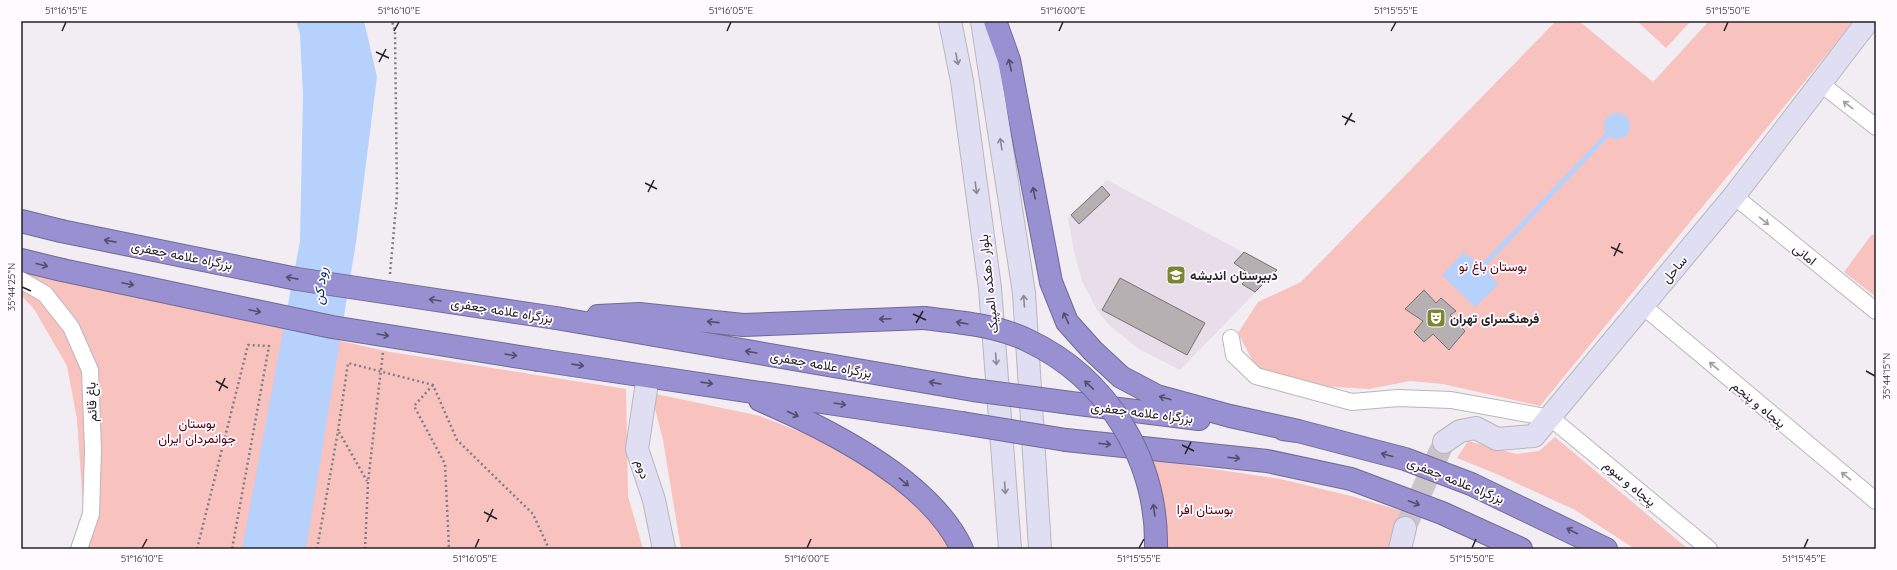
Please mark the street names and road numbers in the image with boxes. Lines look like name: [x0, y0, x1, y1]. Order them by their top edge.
street label: بلوار دهکده المپیک: [975, 233, 1003, 334]
street label: بزرگراه علامه جعفری: [130, 237, 234, 274]
street label: امانی: [1789, 240, 1820, 269]
street label: ساحل: [1658, 252, 1691, 287]
street label: بزرگراه علامه جعفری: [450, 294, 554, 327]
street label: بزرگراه علامه جعفری: [769, 347, 873, 382]
street label: پنجاه و پنجم: [1728, 377, 1789, 433]
street label: باغ قائم: [82, 382, 102, 422]
street label: بزرگراه علامه جعفری: [1090, 398, 1194, 427]
street label: بزرگراه علامه جعفری: [1405, 453, 1507, 508]
street label: پنجاه و سوم: [1599, 456, 1659, 511]
street label: دوم: [631, 457, 654, 481]

